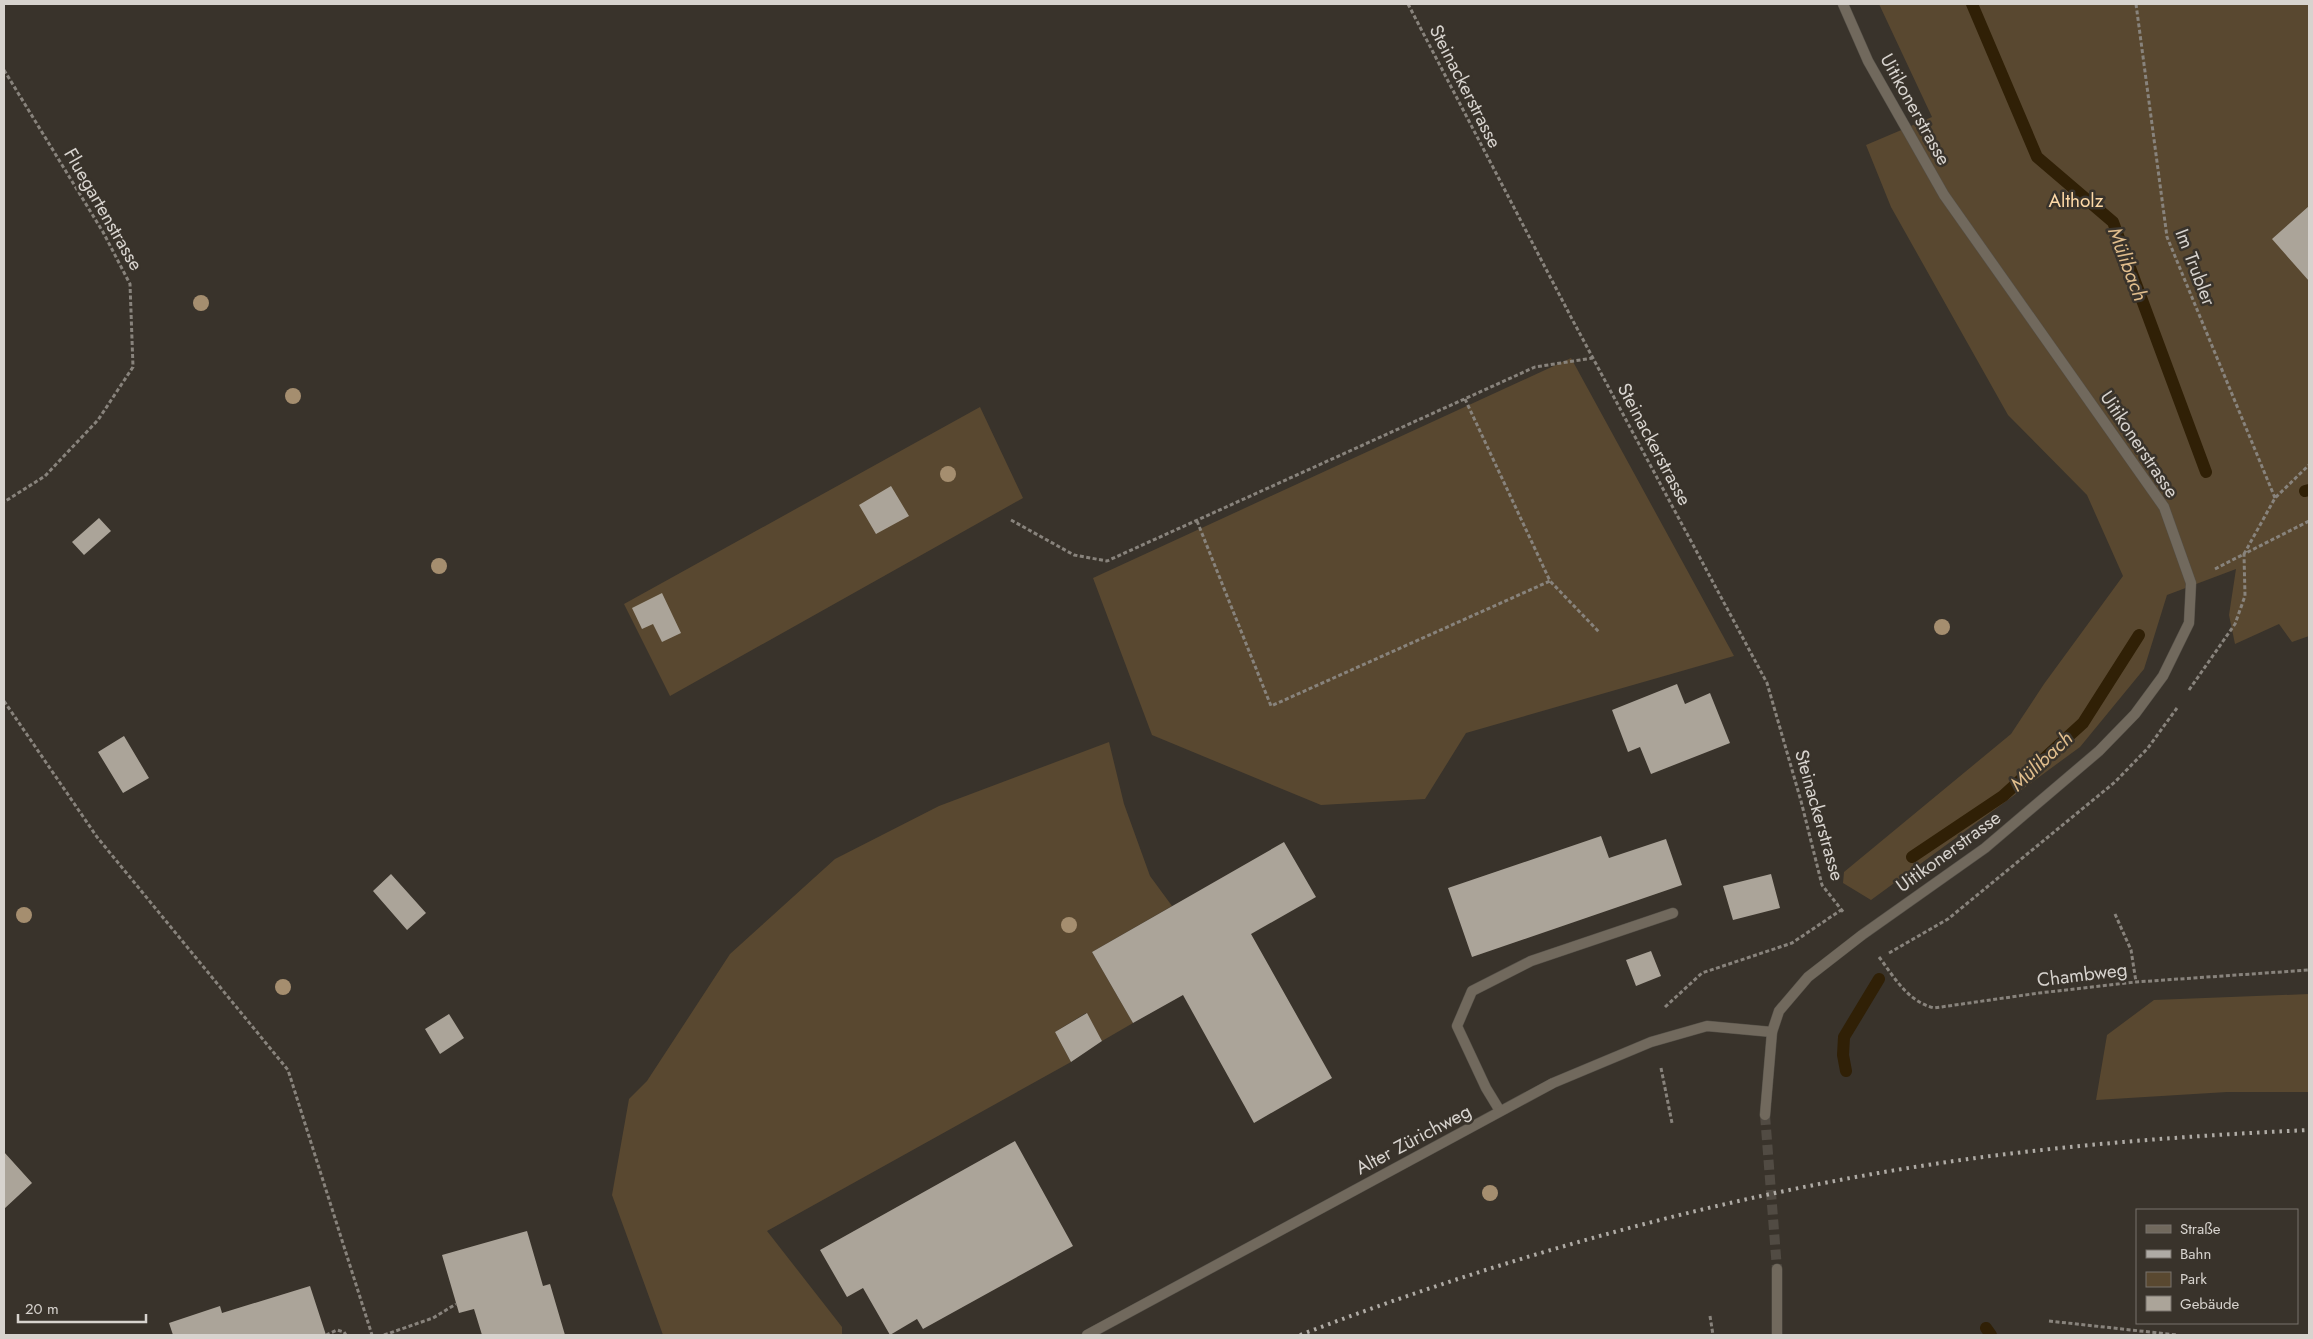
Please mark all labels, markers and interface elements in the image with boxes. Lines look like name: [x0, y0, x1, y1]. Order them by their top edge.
street label: Steinackerstrasse: [1423, 20, 1508, 153]
street label: Uitikonerstrasse: [1874, 48, 1958, 170]
street label: Fluegartenstrasse: [58, 143, 150, 276]
park label: Altholz: [2049, 187, 2104, 214]
water label: Mülibach: [2100, 223, 2155, 305]
street label: Im Trubler: [2169, 225, 2223, 310]
street label: Steinackerstrasse: [1611, 378, 1698, 510]
street label: Uitikonerstrasse: [2094, 385, 2186, 503]
water label: Mülibach: [2003, 725, 2079, 798]
street label: Steinackerstrasse: [1788, 746, 1851, 884]
street label: Uitikonerstrasse: [1890, 804, 2007, 899]
street label: Chambweg: [2035, 956, 2129, 993]
street label: Alter Zürichweg: [1351, 1098, 1476, 1181]
legend: [2136, 1209, 2298, 1324]
text: Straße: [2180, 1218, 2221, 1240]
text: Bahn: [2180, 1243, 2211, 1265]
text: Park: [2180, 1268, 2207, 1290]
scale bar: [18, 1292, 145, 1324]
text: Gebäude: [2180, 1293, 2240, 1315]
text: 20 m: [25, 1298, 59, 1320]

